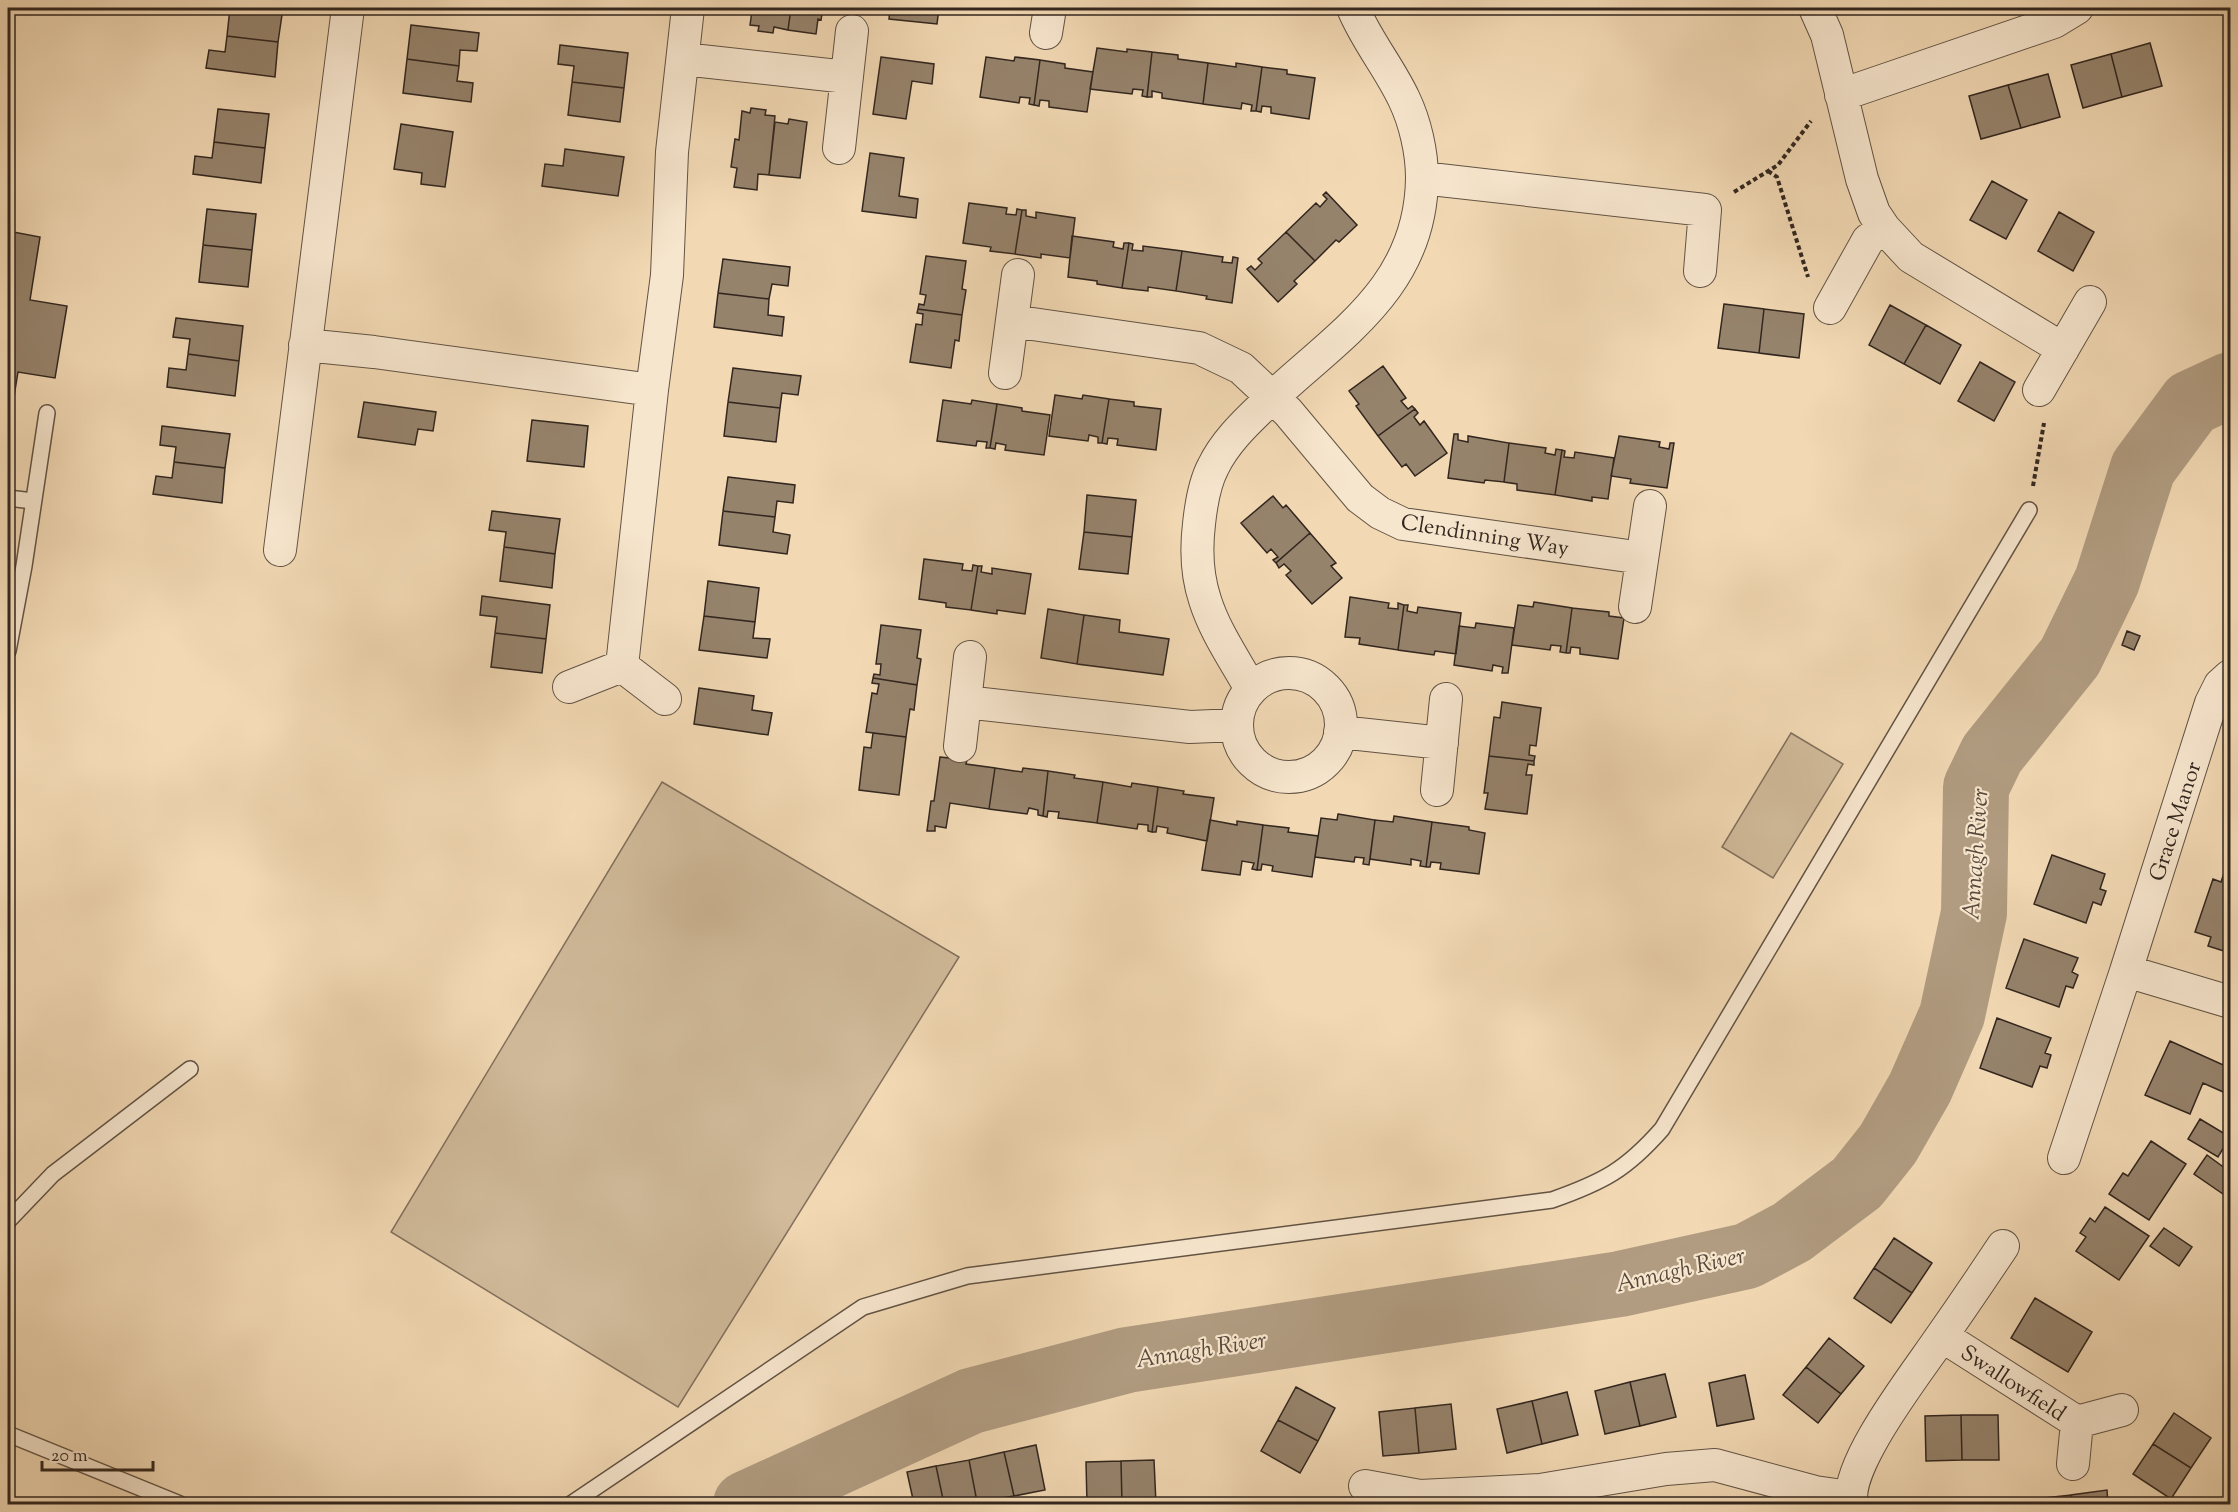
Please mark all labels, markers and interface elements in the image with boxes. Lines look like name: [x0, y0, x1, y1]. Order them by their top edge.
street label: Clendinning Way: [1398, 508, 1571, 566]
street label: Grace Manor: [2142, 758, 2211, 886]
water label: Annagh River: [1955, 787, 1999, 921]
water label: Annagh River: [1612, 1239, 1749, 1302]
water label: Annagh River: [1133, 1324, 1270, 1378]
street label: Swallowfield: [1953, 1338, 2071, 1431]
scale bar: [42, 1434, 153, 1472]
text: 20 m: [51, 1444, 88, 1470]

